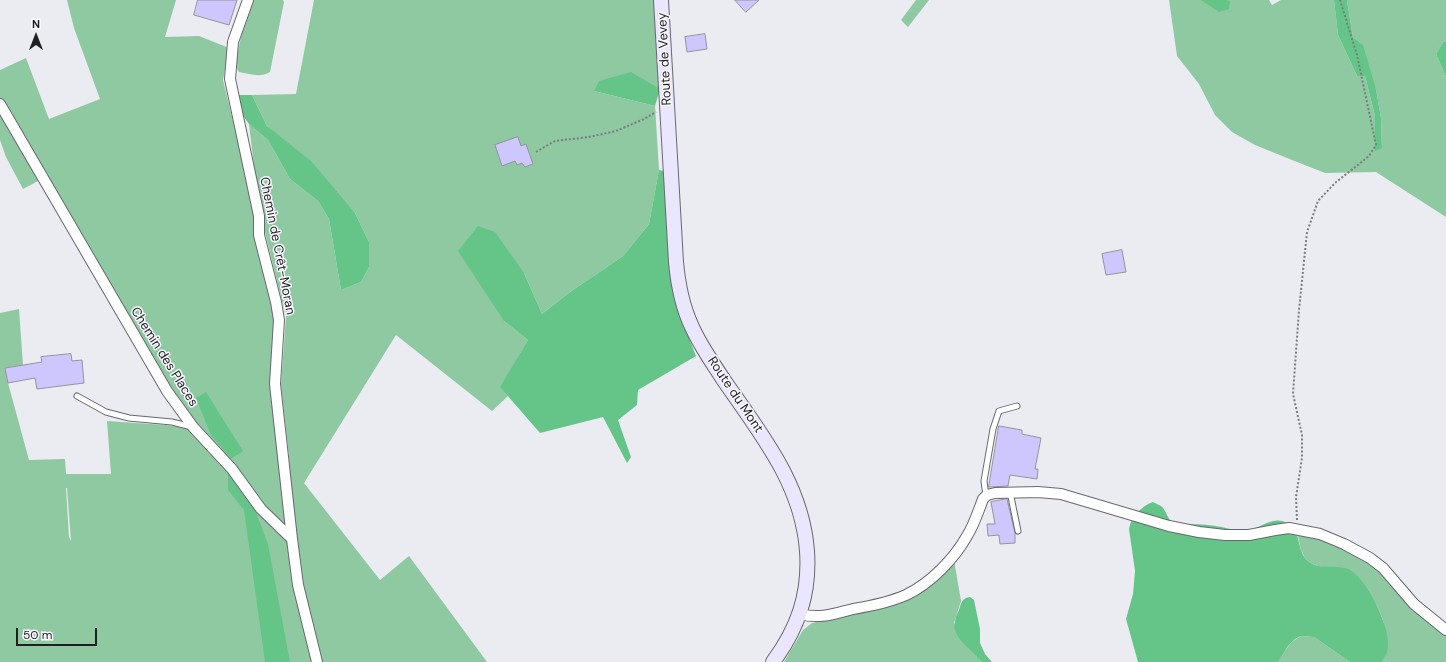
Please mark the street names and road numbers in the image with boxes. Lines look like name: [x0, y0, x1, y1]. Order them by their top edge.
street label: Route de Vevey: [655, 12, 675, 106]
street label: Chemin de Crêt-Moran: [256, 176, 298, 316]
street label: Chemin des Places: [127, 304, 201, 410]
street label: Route du Mont: [704, 354, 766, 436]

